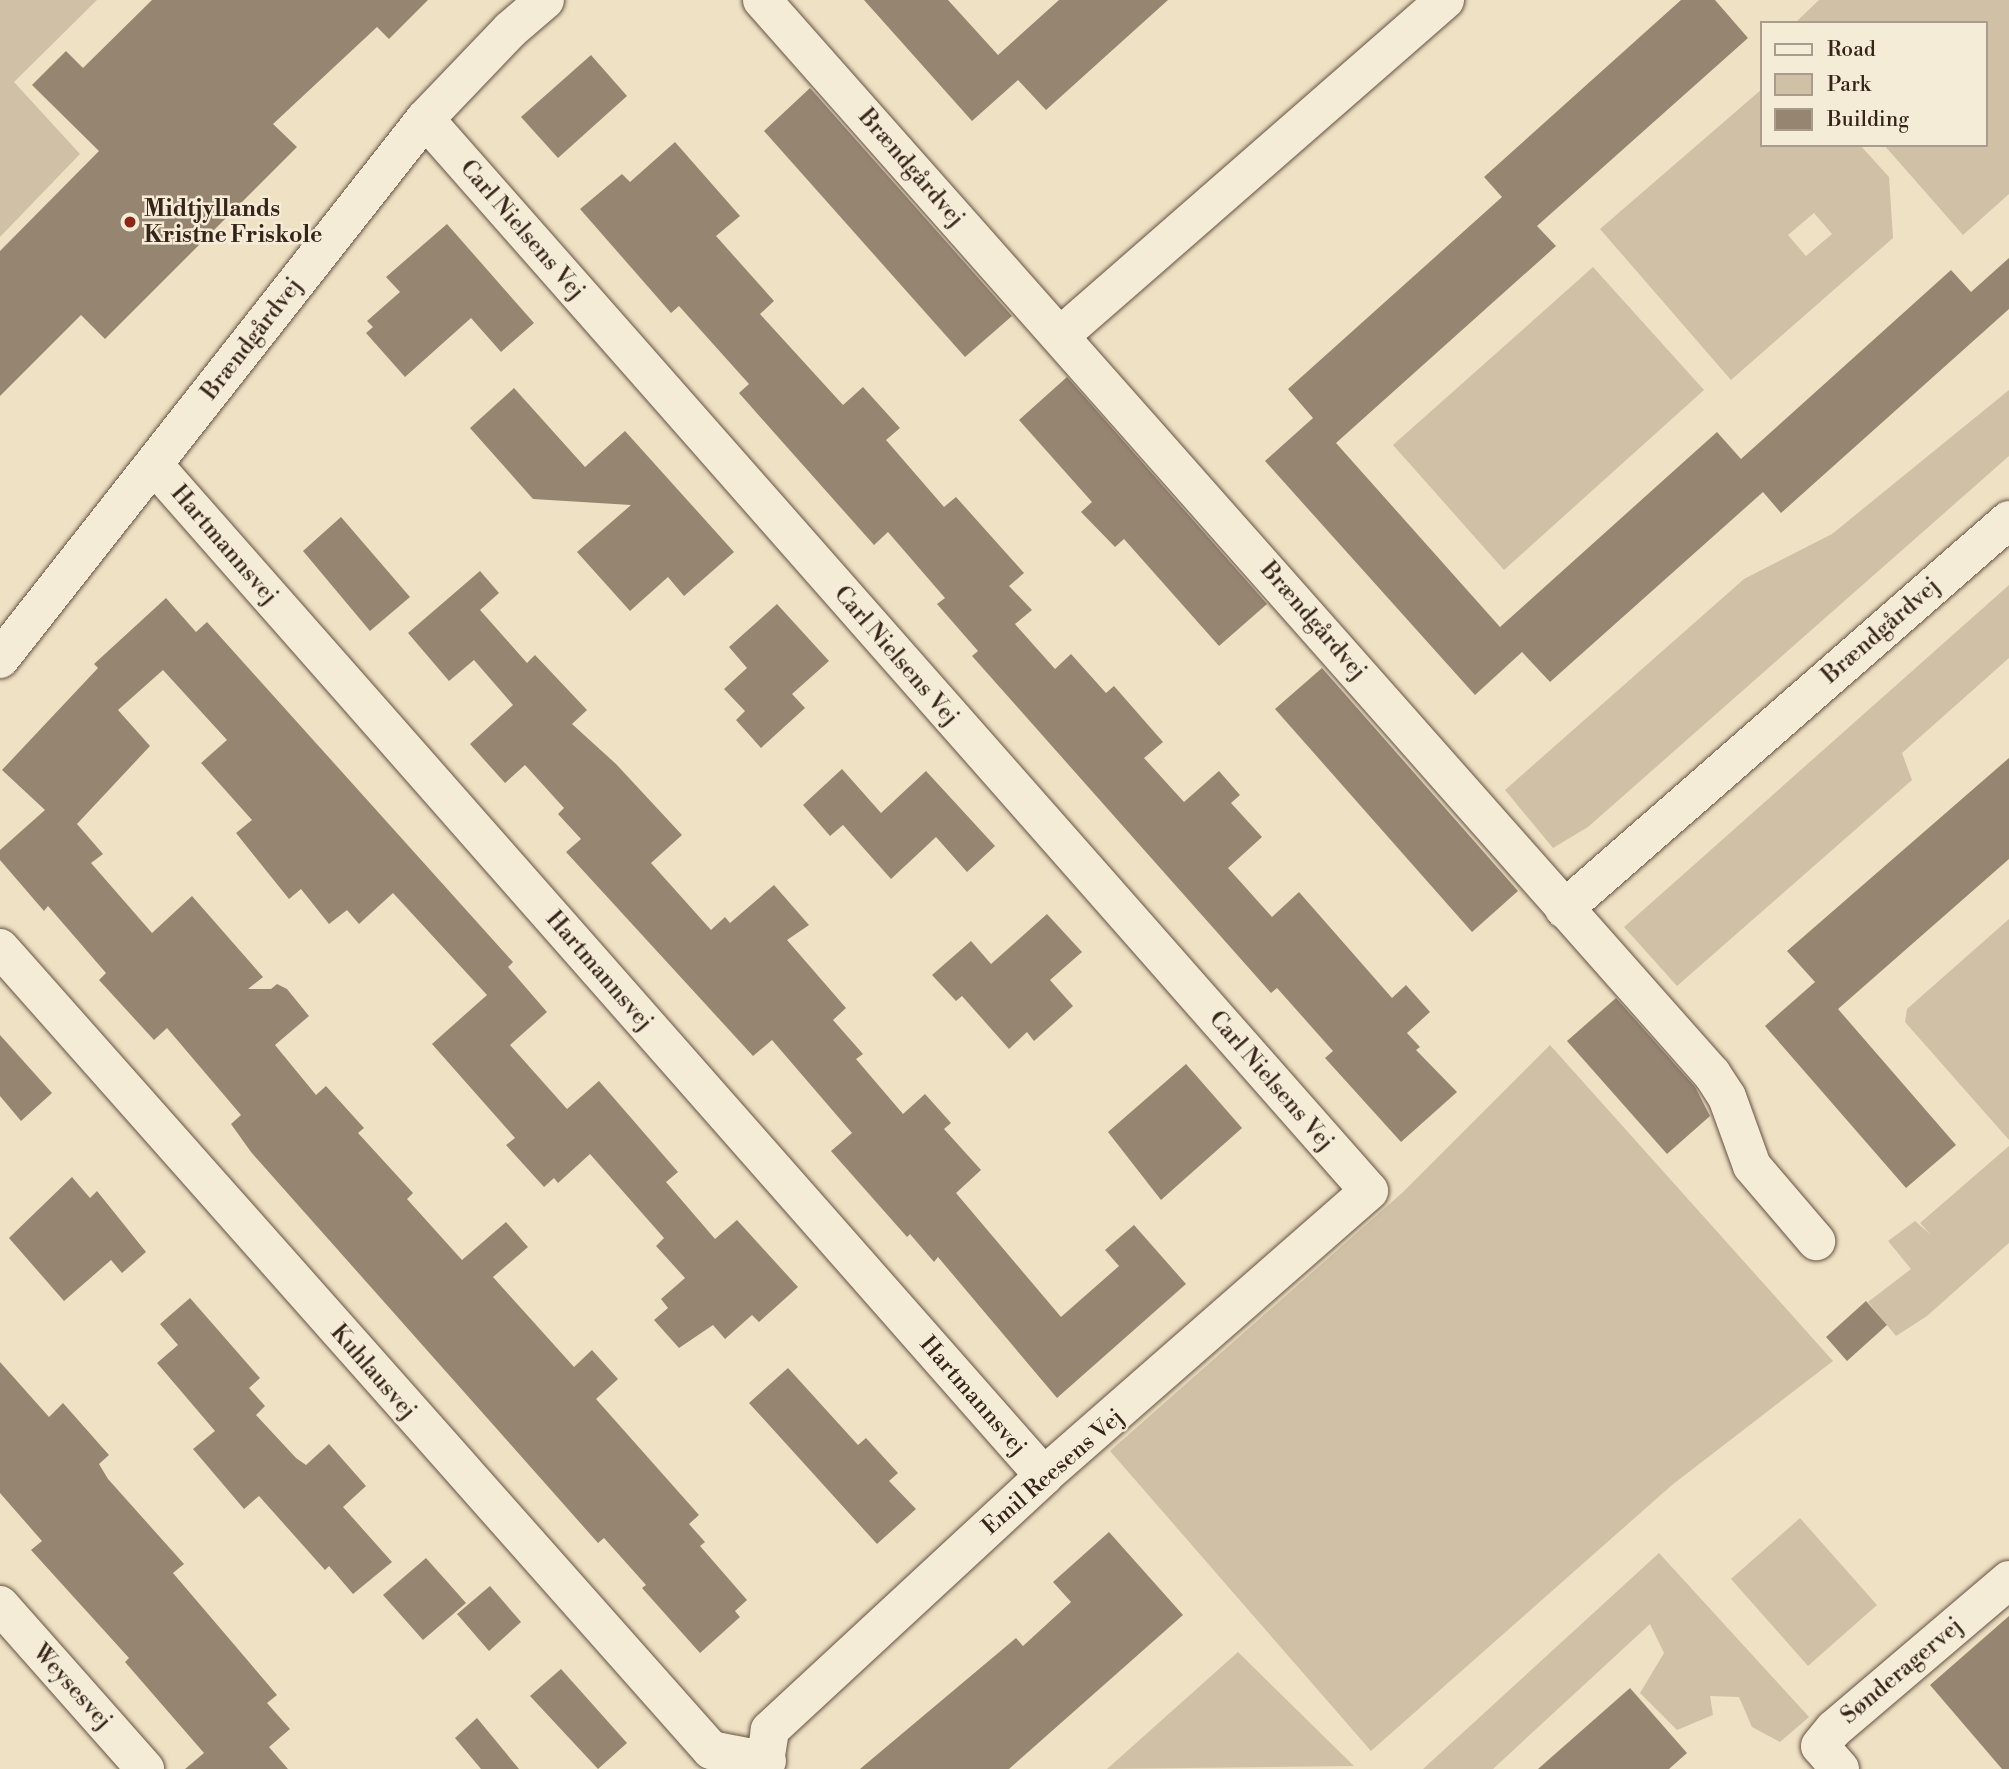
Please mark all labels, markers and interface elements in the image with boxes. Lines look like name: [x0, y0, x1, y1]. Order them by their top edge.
legend: [1760, 21, 1988, 147]
text: Road: [1827, 37, 1876, 63]
text: Park: [1827, 72, 1871, 98]
street label: Brændgårdvej: [852, 103, 970, 233]
text: Building: [1827, 107, 1909, 133]
street label: Carl Nielsens Vej: [454, 155, 590, 305]
place label: Midtjyllands Kristne Friskole: [144, 195, 322, 249]
marker: Midtjyllands Kristne Friskole: [122, 214, 138, 230]
street label: Brændgårdvej: [196, 273, 308, 405]
street label: Hartmannsvej: [165, 480, 283, 610]
street label: Brændgårdvej: [1254, 556, 1372, 686]
street label: Brændgårdvej: [1816, 572, 1946, 690]
street label: Carl Nielsens Vej: [828, 581, 964, 731]
street label: Hartmannsvej: [540, 906, 658, 1036]
street label: Carl Nielsens Vej: [1203, 1006, 1339, 1156]
street label: Kuhlausvej: [324, 1319, 422, 1425]
street label: Hartmannsvej: [914, 1331, 1032, 1461]
street label: Emil Reesens Vej: [977, 1403, 1129, 1541]
street label: Sønderagervej: [1836, 1612, 1968, 1730]
street label: Weysesvej: [27, 1639, 117, 1735]

